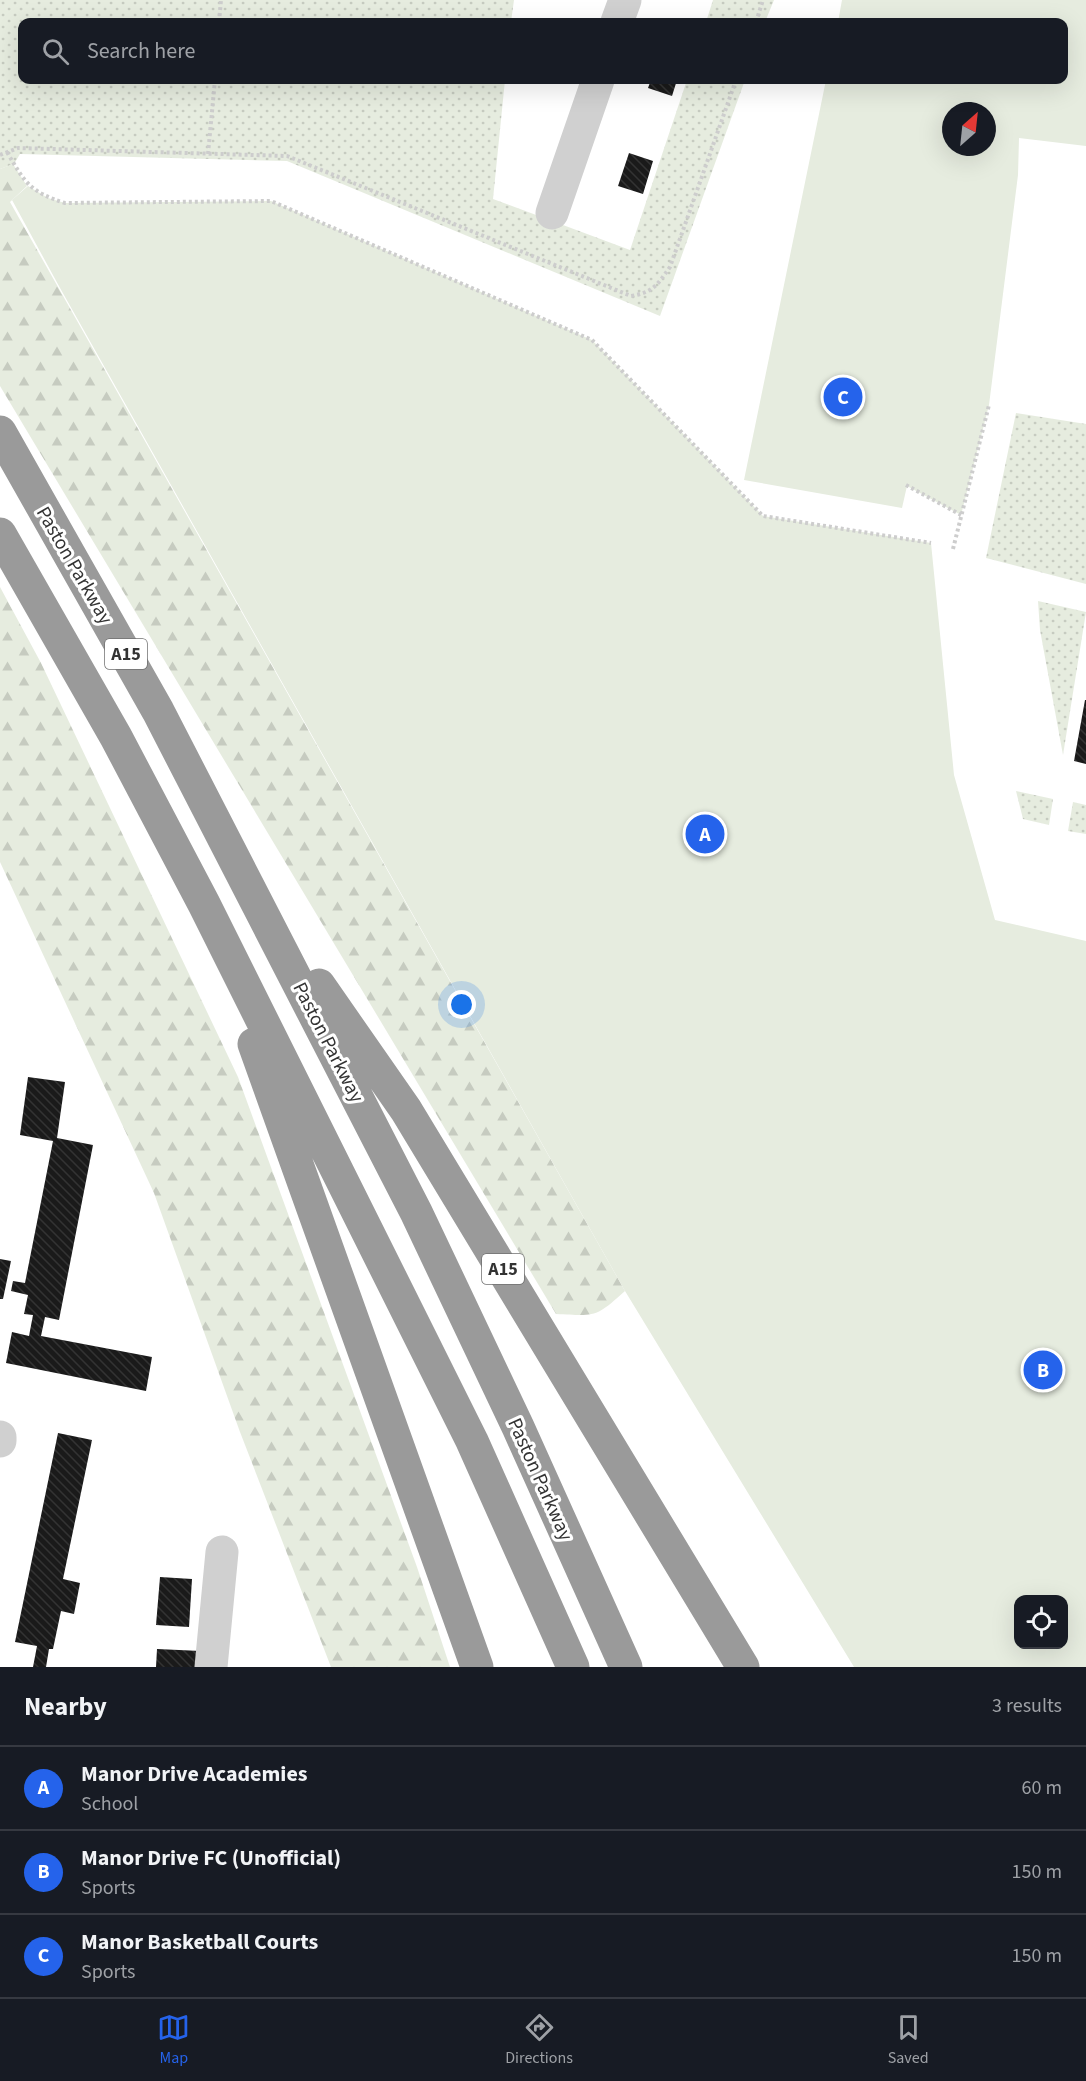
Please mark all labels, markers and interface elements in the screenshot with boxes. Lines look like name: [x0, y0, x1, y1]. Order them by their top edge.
search box: [18, 18, 1068, 84]
icon: search: [39, 35, 72, 68]
text: Search here: [87, 35, 195, 67]
north arrow: [942, 102, 996, 156]
pin: C: [824, 374, 862, 420]
street label: Paston Parkway: [29, 501, 120, 630]
road number: A15: [105, 639, 147, 669]
pin: A: [686, 812, 724, 856]
street label: Paston Parkway: [286, 977, 371, 1108]
your location: [447, 990, 476, 1019]
road number: A15: [482, 1254, 524, 1284]
pin: B: [1024, 1348, 1062, 1392]
street label: Paston Parkway: [500, 1414, 580, 1546]
map controls: [1014, 1595, 1068, 1649]
button: locate: [1014, 1595, 1068, 1649]
text: Nearby: [24, 1688, 107, 1725]
text: 3 results: [992, 1692, 1062, 1720]
text: Manor Drive Academies: [81, 1758, 308, 1790]
text: A: [38, 1774, 49, 1802]
text: 60 m: [1022, 1774, 1062, 1802]
text: School: [81, 1790, 138, 1818]
text: Manor Drive FC (Unofficial): [81, 1842, 341, 1874]
text: B: [37, 1858, 50, 1886]
text: 150 m: [1012, 1858, 1062, 1886]
text: Sports: [81, 1874, 136, 1902]
text: Manor Basketball Courts: [81, 1926, 318, 1958]
text: C: [38, 1942, 49, 1970]
text: 150 m: [1012, 1942, 1062, 1970]
text: Sports: [81, 1958, 136, 1986]
tab: Map: [157, 2011, 190, 2069]
tab: Directions: [505, 2011, 573, 2069]
tab: Saved: [888, 2011, 929, 2069]

